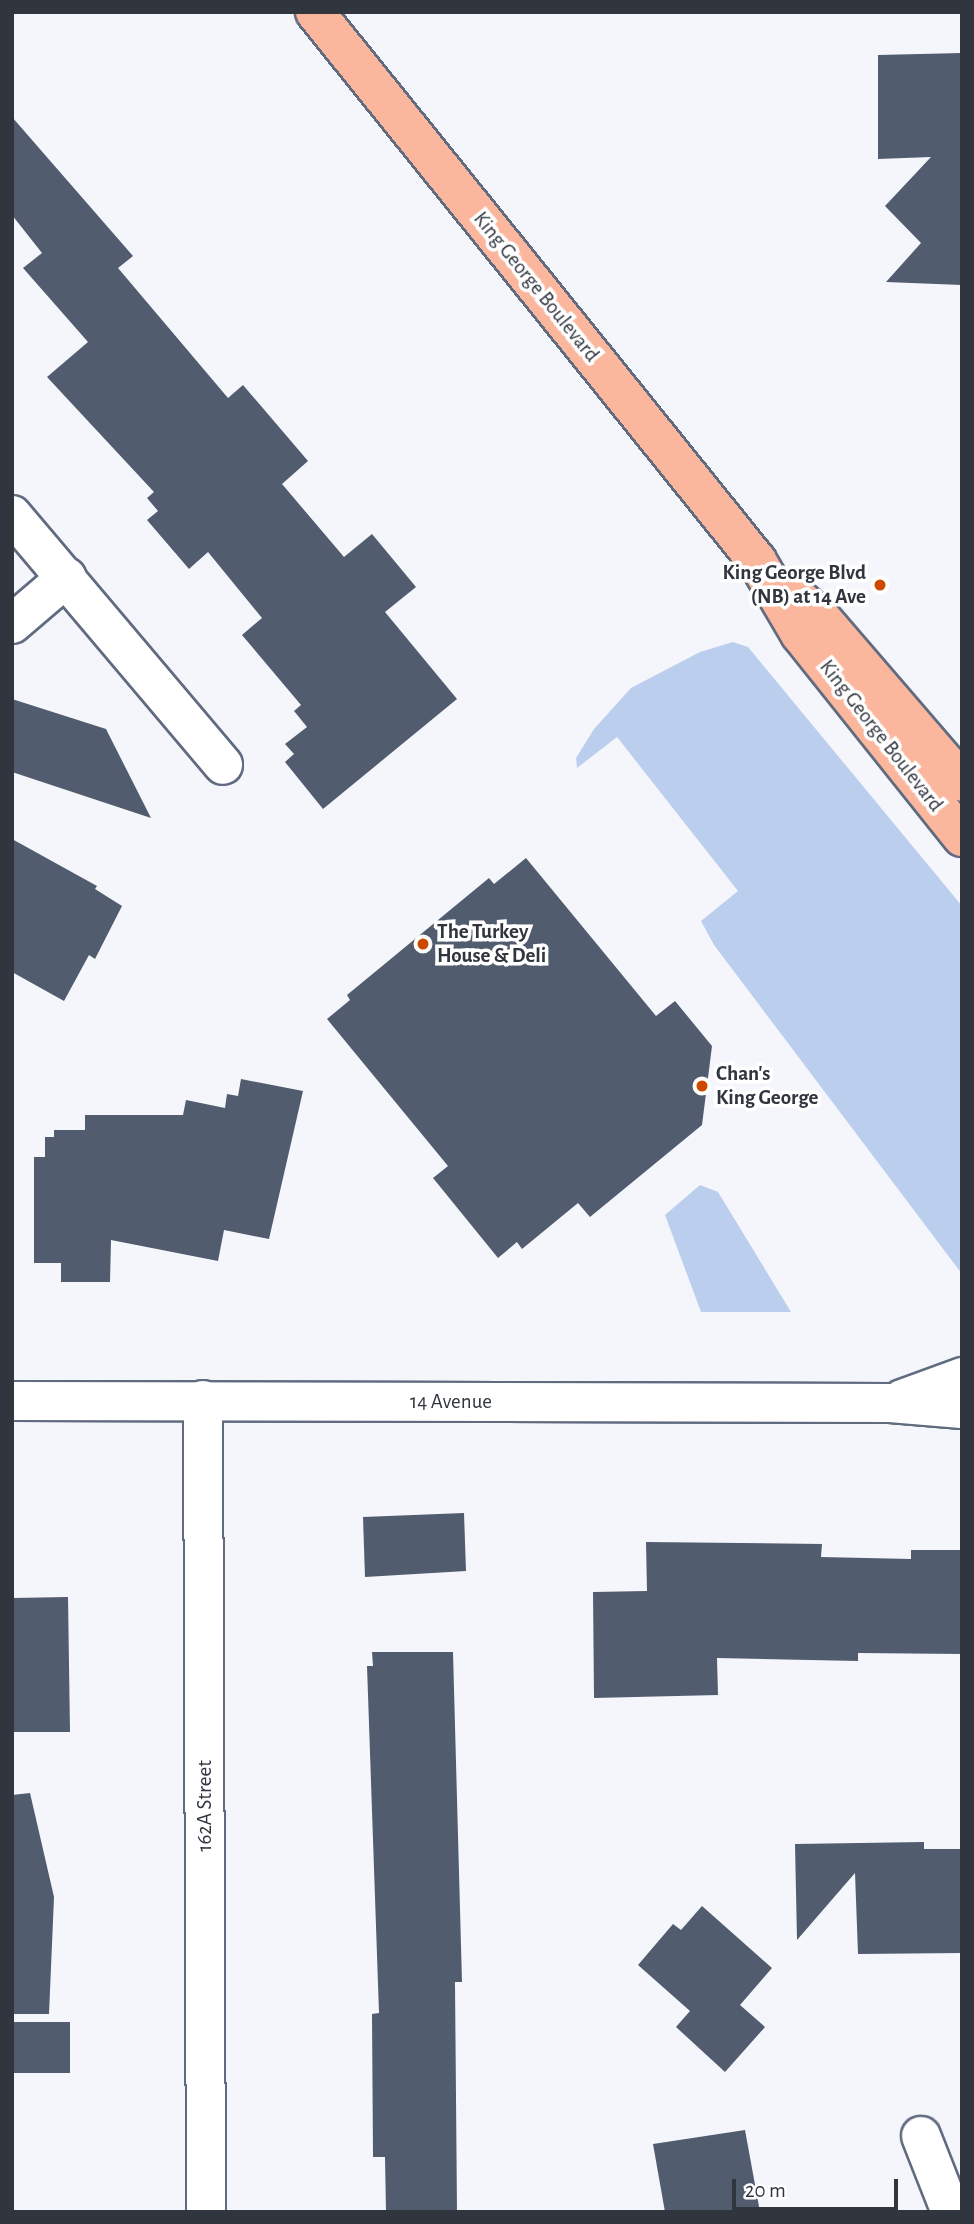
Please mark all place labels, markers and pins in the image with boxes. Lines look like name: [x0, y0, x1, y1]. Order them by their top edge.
place label: King George Blvd (NB) at 14 Ave: [723, 560, 866, 610]
marker: King George Blvd (NB) at 14 Ave: [872, 577, 888, 593]
place label: The Turkey House & Deli: [437, 919, 546, 969]
marker: The Turkey House & Deli: [415, 936, 431, 952]
place label: Chan's King George: [716, 1061, 818, 1111]
marker: Chan's King George: [694, 1078, 710, 1094]

